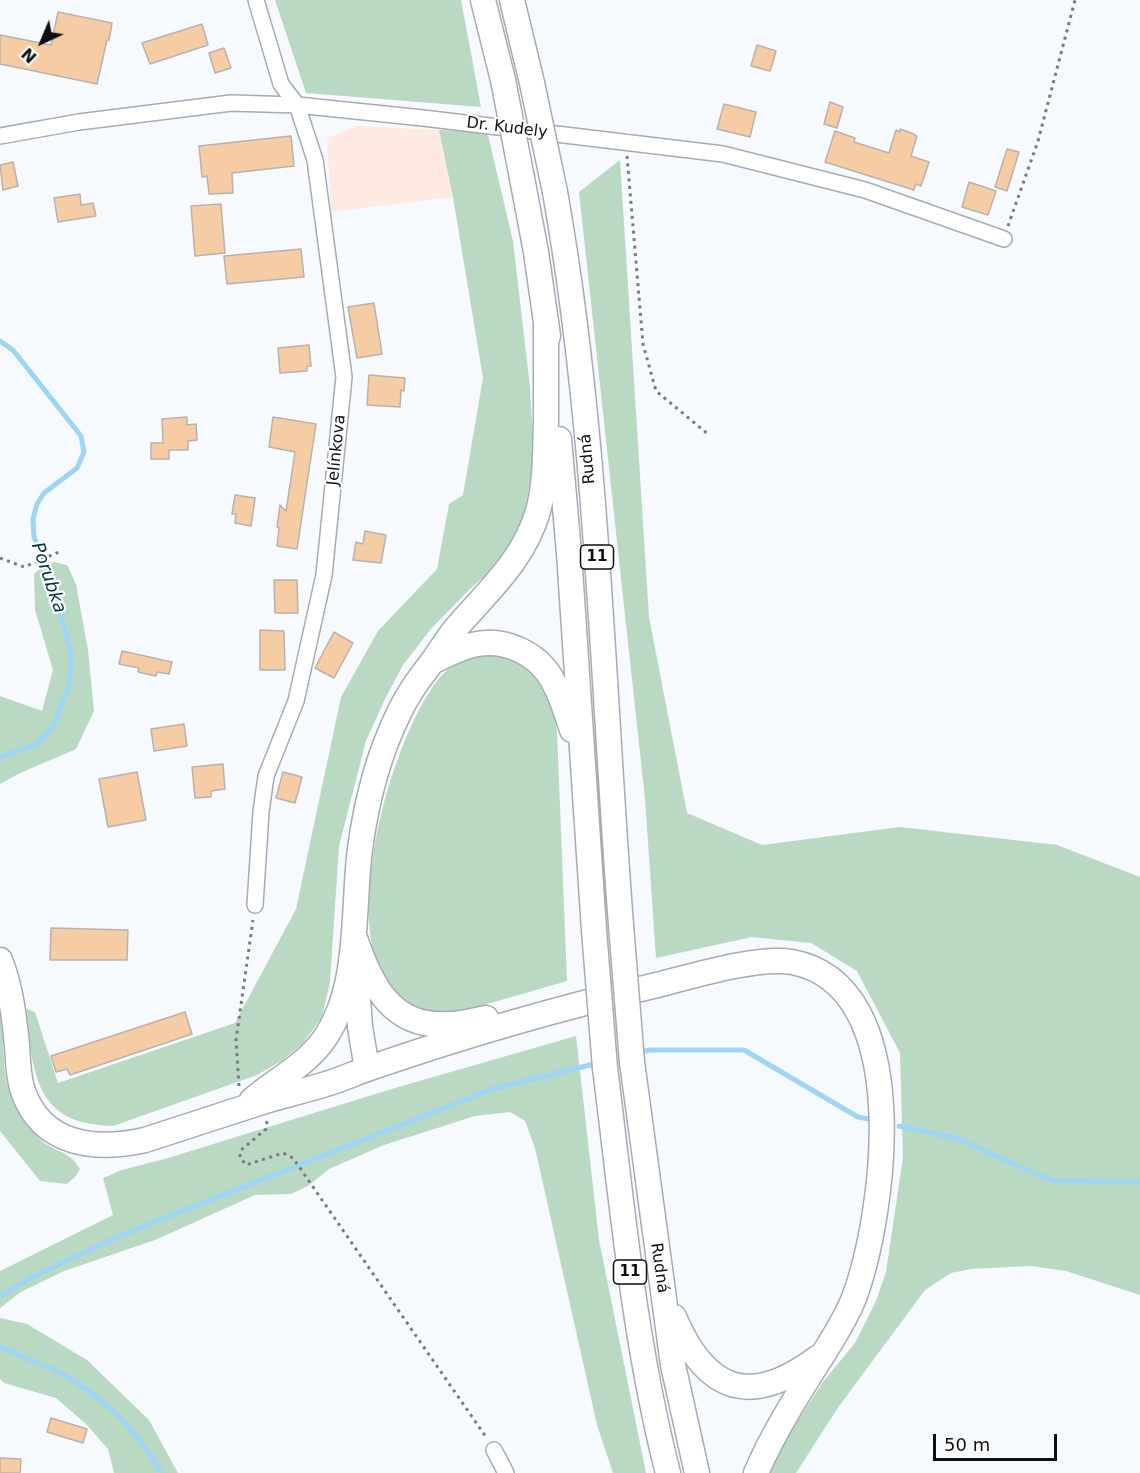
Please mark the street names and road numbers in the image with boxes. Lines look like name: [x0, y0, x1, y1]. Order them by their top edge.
street label: Dr. Kudely: [465, 114, 549, 142]
street label: Jelínkova: [324, 414, 350, 486]
street label: Rudná: [576, 433, 600, 485]
road number: 11: [580, 545, 614, 569]
street label: Rudná: [646, 1242, 672, 1294]
road number: 11: [614, 1260, 646, 1284]

